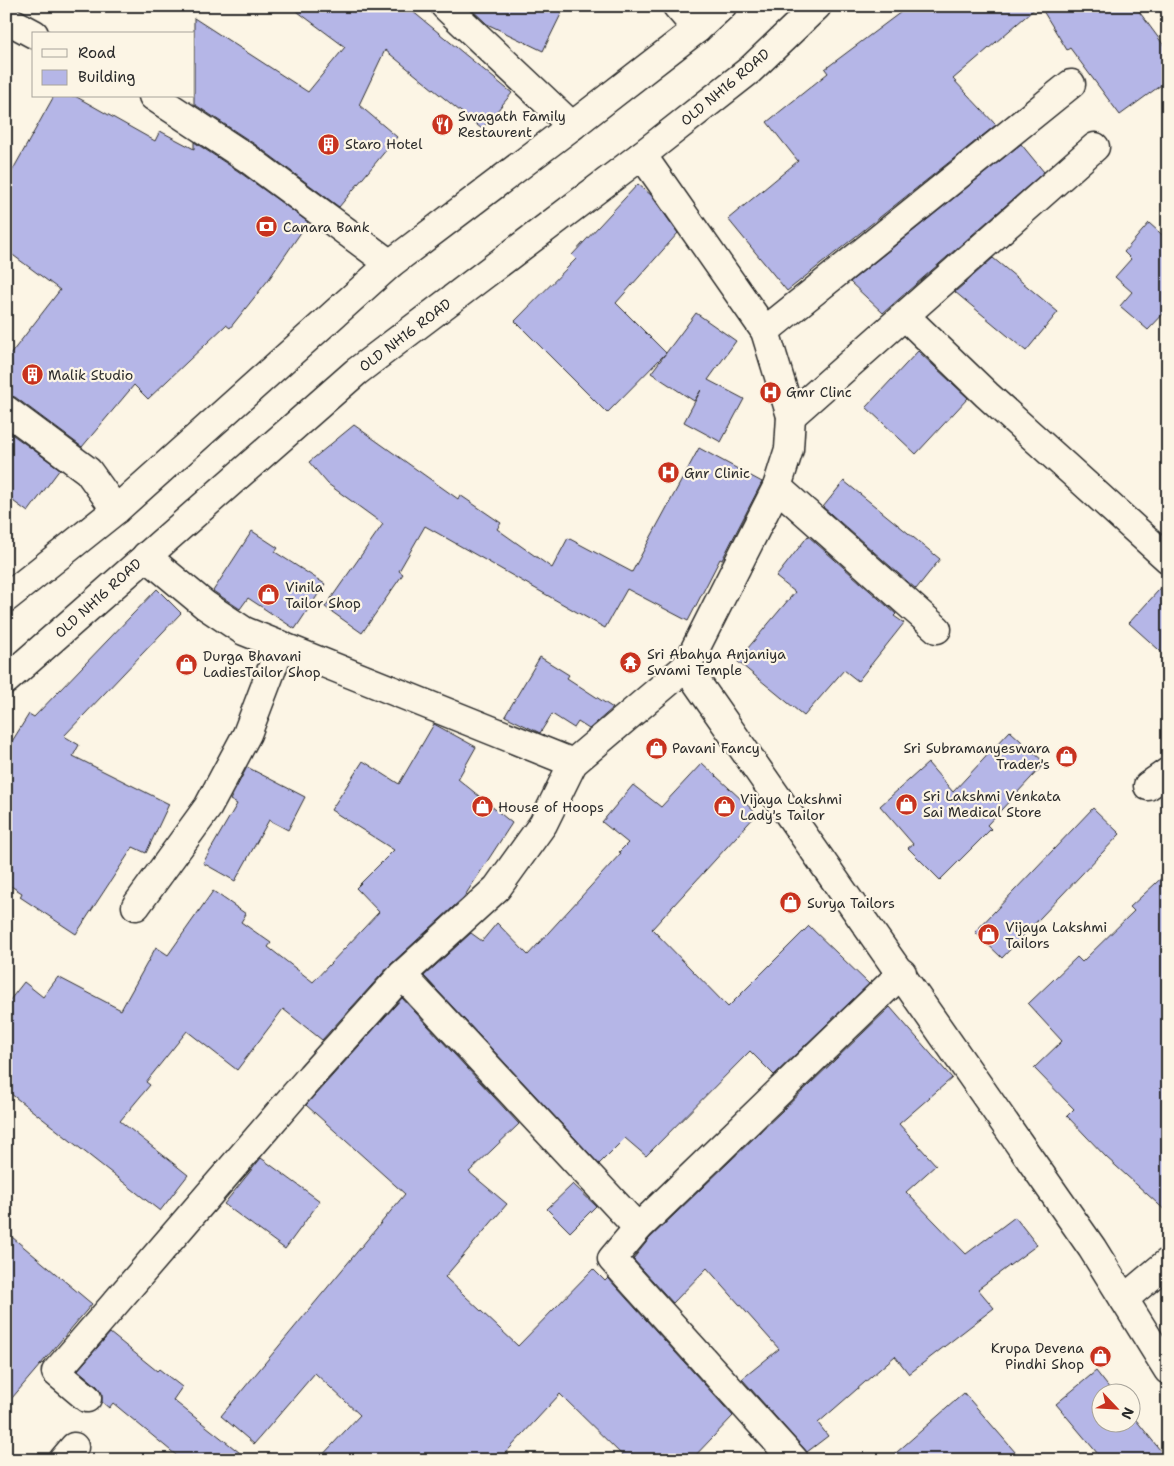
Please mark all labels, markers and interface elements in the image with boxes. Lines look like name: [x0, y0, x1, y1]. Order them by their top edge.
legend: [32, 32, 195, 98]
text: Road: [78, 43, 116, 63]
street label: OLD NH16 ROAD: [677, 45, 773, 129]
text: Building: [78, 67, 135, 87]
place label: Swagath Family Restaurent: [458, 107, 566, 141]
restaurant icon: Swagath Family Restaurent: [430, 112, 454, 136]
building icon: Staro Hotel: [317, 132, 341, 156]
place label: Staro Hotel: [345, 135, 423, 153]
bank icon: Canara Bank: [255, 215, 279, 239]
place label: Canara Bank: [283, 218, 370, 236]
street label: OLD NH16 ROAD: [355, 295, 455, 375]
building icon: Malik Studio: [20, 363, 44, 387]
place label: Malik Studio: [48, 366, 133, 384]
hospital icon: Gmr Clinc: [758, 380, 782, 404]
place label: Gmr Clinc: [786, 383, 852, 401]
hospital icon: Gnr Clinic: [656, 461, 680, 485]
place label: Gnr Clinic: [684, 464, 750, 482]
street label: OLD NH16 ROAD: [51, 554, 145, 642]
place label: Vinila Tailor Shop: [285, 578, 361, 612]
shop icon: Vinila Tailor Shop: [257, 583, 281, 607]
place label: Sri Abahya Anjaniya Swami Temple: [647, 645, 786, 679]
place label: Durga Bhavani LadiesTailor Shop: [203, 647, 321, 681]
temple icon: Sri Abahya Anjaniya Swami Temple: [619, 650, 643, 674]
shop icon: Durga Bhavani LadiesTailor Shop: [175, 652, 199, 676]
shop icon: Pavani Fancy: [644, 736, 668, 760]
place label: Pavani Fancy: [672, 739, 760, 757]
place label: Sri Subramanyeswara Trader's: [903, 739, 1050, 773]
shop icon: Sri Subramanyeswara Trader's: [1054, 744, 1078, 768]
place label: Sri Lakshmi Venkata Sai Medical Store: [923, 787, 1061, 821]
place label: Vijaya Lakshmi Lady's Tailor: [740, 790, 842, 824]
shop icon: Sri Lakshmi Venkata Sai Medical Store: [895, 792, 919, 816]
shop icon: House of Hoops: [470, 795, 494, 819]
shop icon: Vijaya Lakshmi Lady's Tailor: [712, 795, 736, 819]
place label: House of Hoops: [498, 798, 604, 816]
shop icon: Surya Tailors: [779, 891, 803, 915]
place label: Surya Tailors: [807, 894, 895, 912]
place label: Vijaya Lakshmi Tailors: [1005, 918, 1107, 952]
shop icon: Vijaya Lakshmi Tailors: [977, 923, 1001, 947]
place label: Krupa Devena Pindhi Shop: [991, 1339, 1084, 1373]
shop icon: Krupa Devena Pindhi Shop: [1088, 1344, 1112, 1368]
north arrow: [1092, 1384, 1142, 1434]
text: N: [1117, 1405, 1138, 1422]

